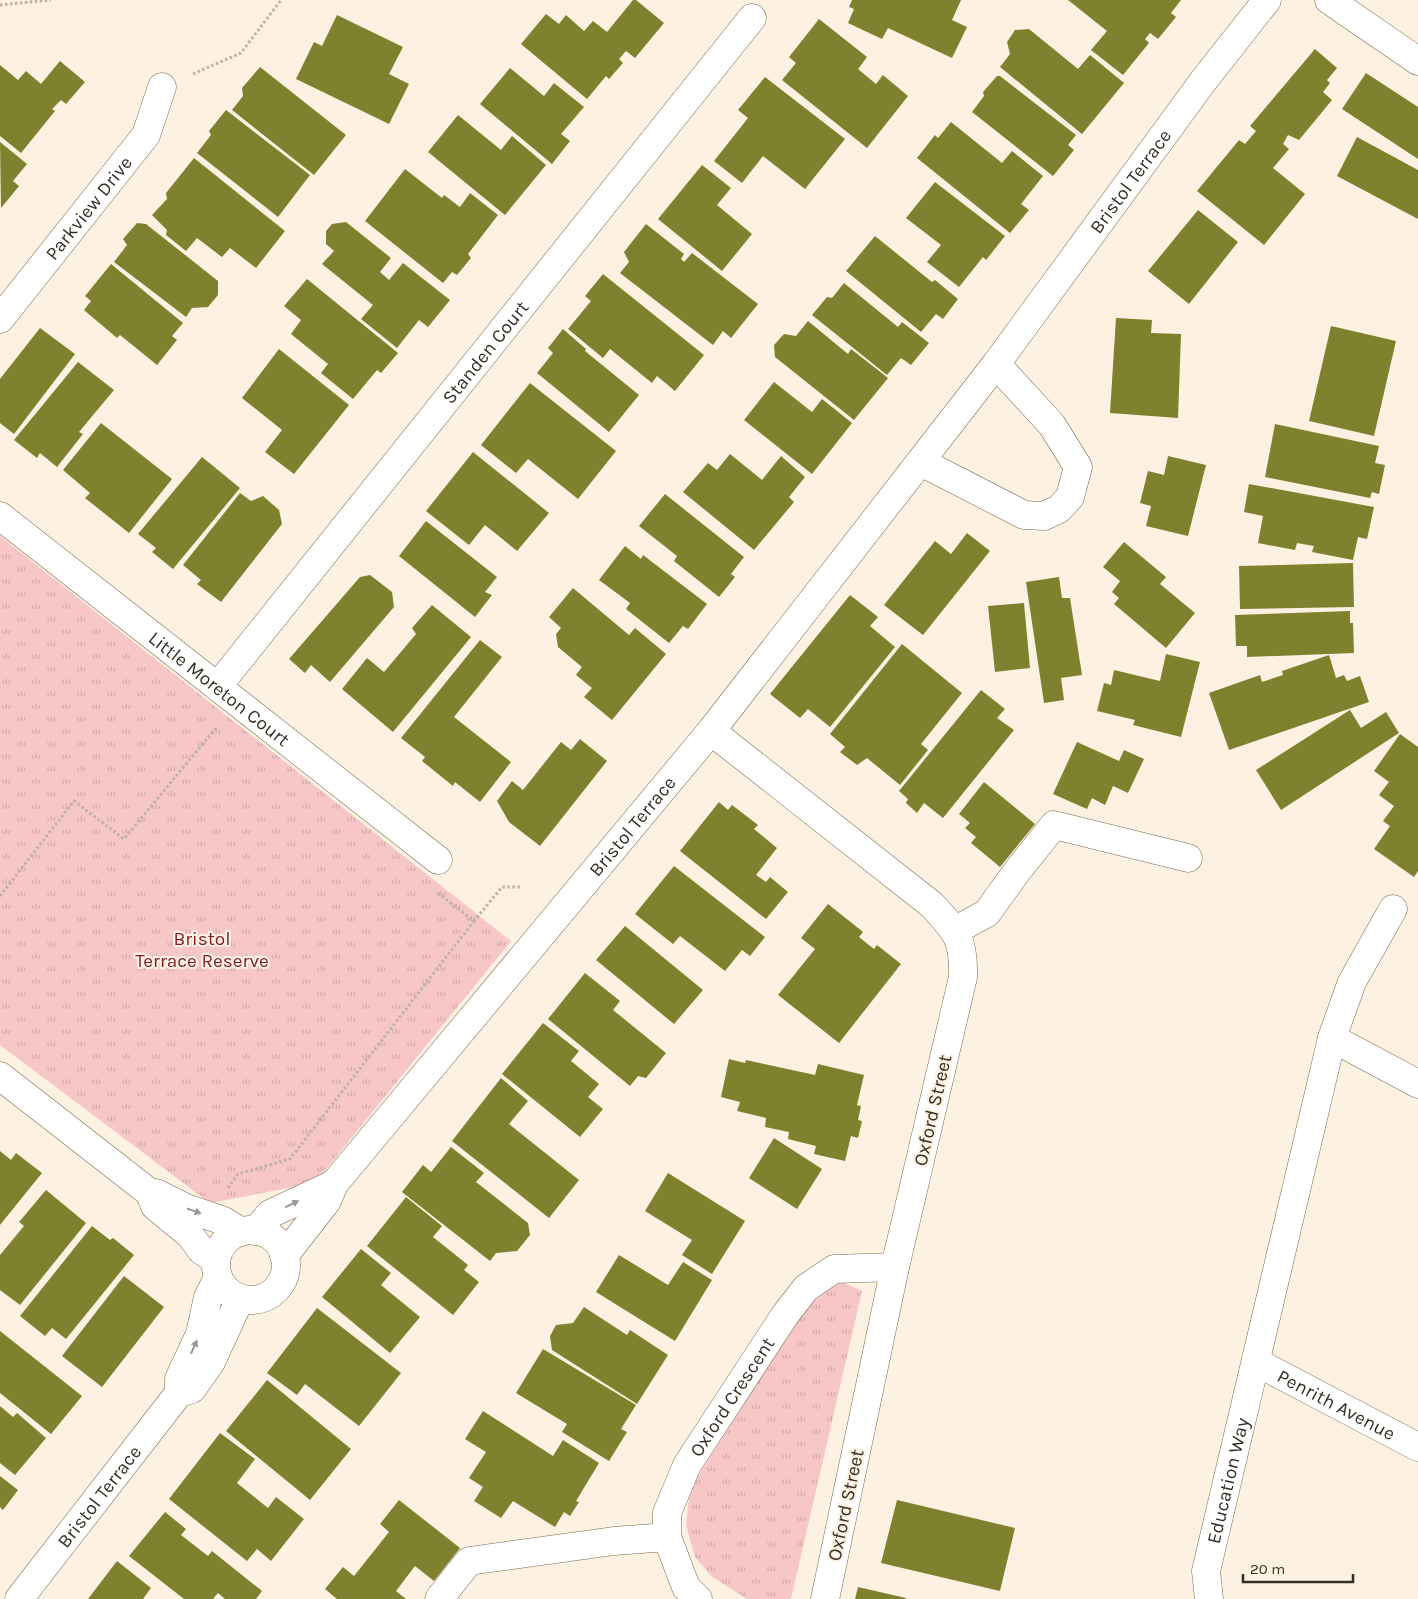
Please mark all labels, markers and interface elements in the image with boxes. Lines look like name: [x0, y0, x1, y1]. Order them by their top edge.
street label: Bristol Terrace: [1085, 125, 1176, 238]
street label: Parkview Drive: [41, 152, 137, 265]
street label: Standen Court: [438, 297, 533, 408]
street label: Little Moreton Court: [144, 627, 294, 751]
street label: Bristol Terrace: [585, 772, 681, 881]
park label: Bristol Terrace Reserve: [135, 928, 269, 972]
street label: Oxford Street: [909, 1052, 956, 1168]
one-way arrow: [285, 1200, 299, 1208]
one-way arrow: [187, 1208, 202, 1215]
street label: Oxford Crescent: [685, 1333, 779, 1461]
one-way arrow: [190, 1340, 198, 1354]
street label: Penrith Avenue: [1273, 1365, 1399, 1445]
street label: Education Way: [1203, 1416, 1254, 1546]
street label: Bristol Terrace: [53, 1441, 146, 1552]
street label: Oxford Street: [823, 1447, 869, 1563]
scale bar: [1243, 1552, 1353, 1584]
text: 20 m: [1250, 1560, 1285, 1578]

